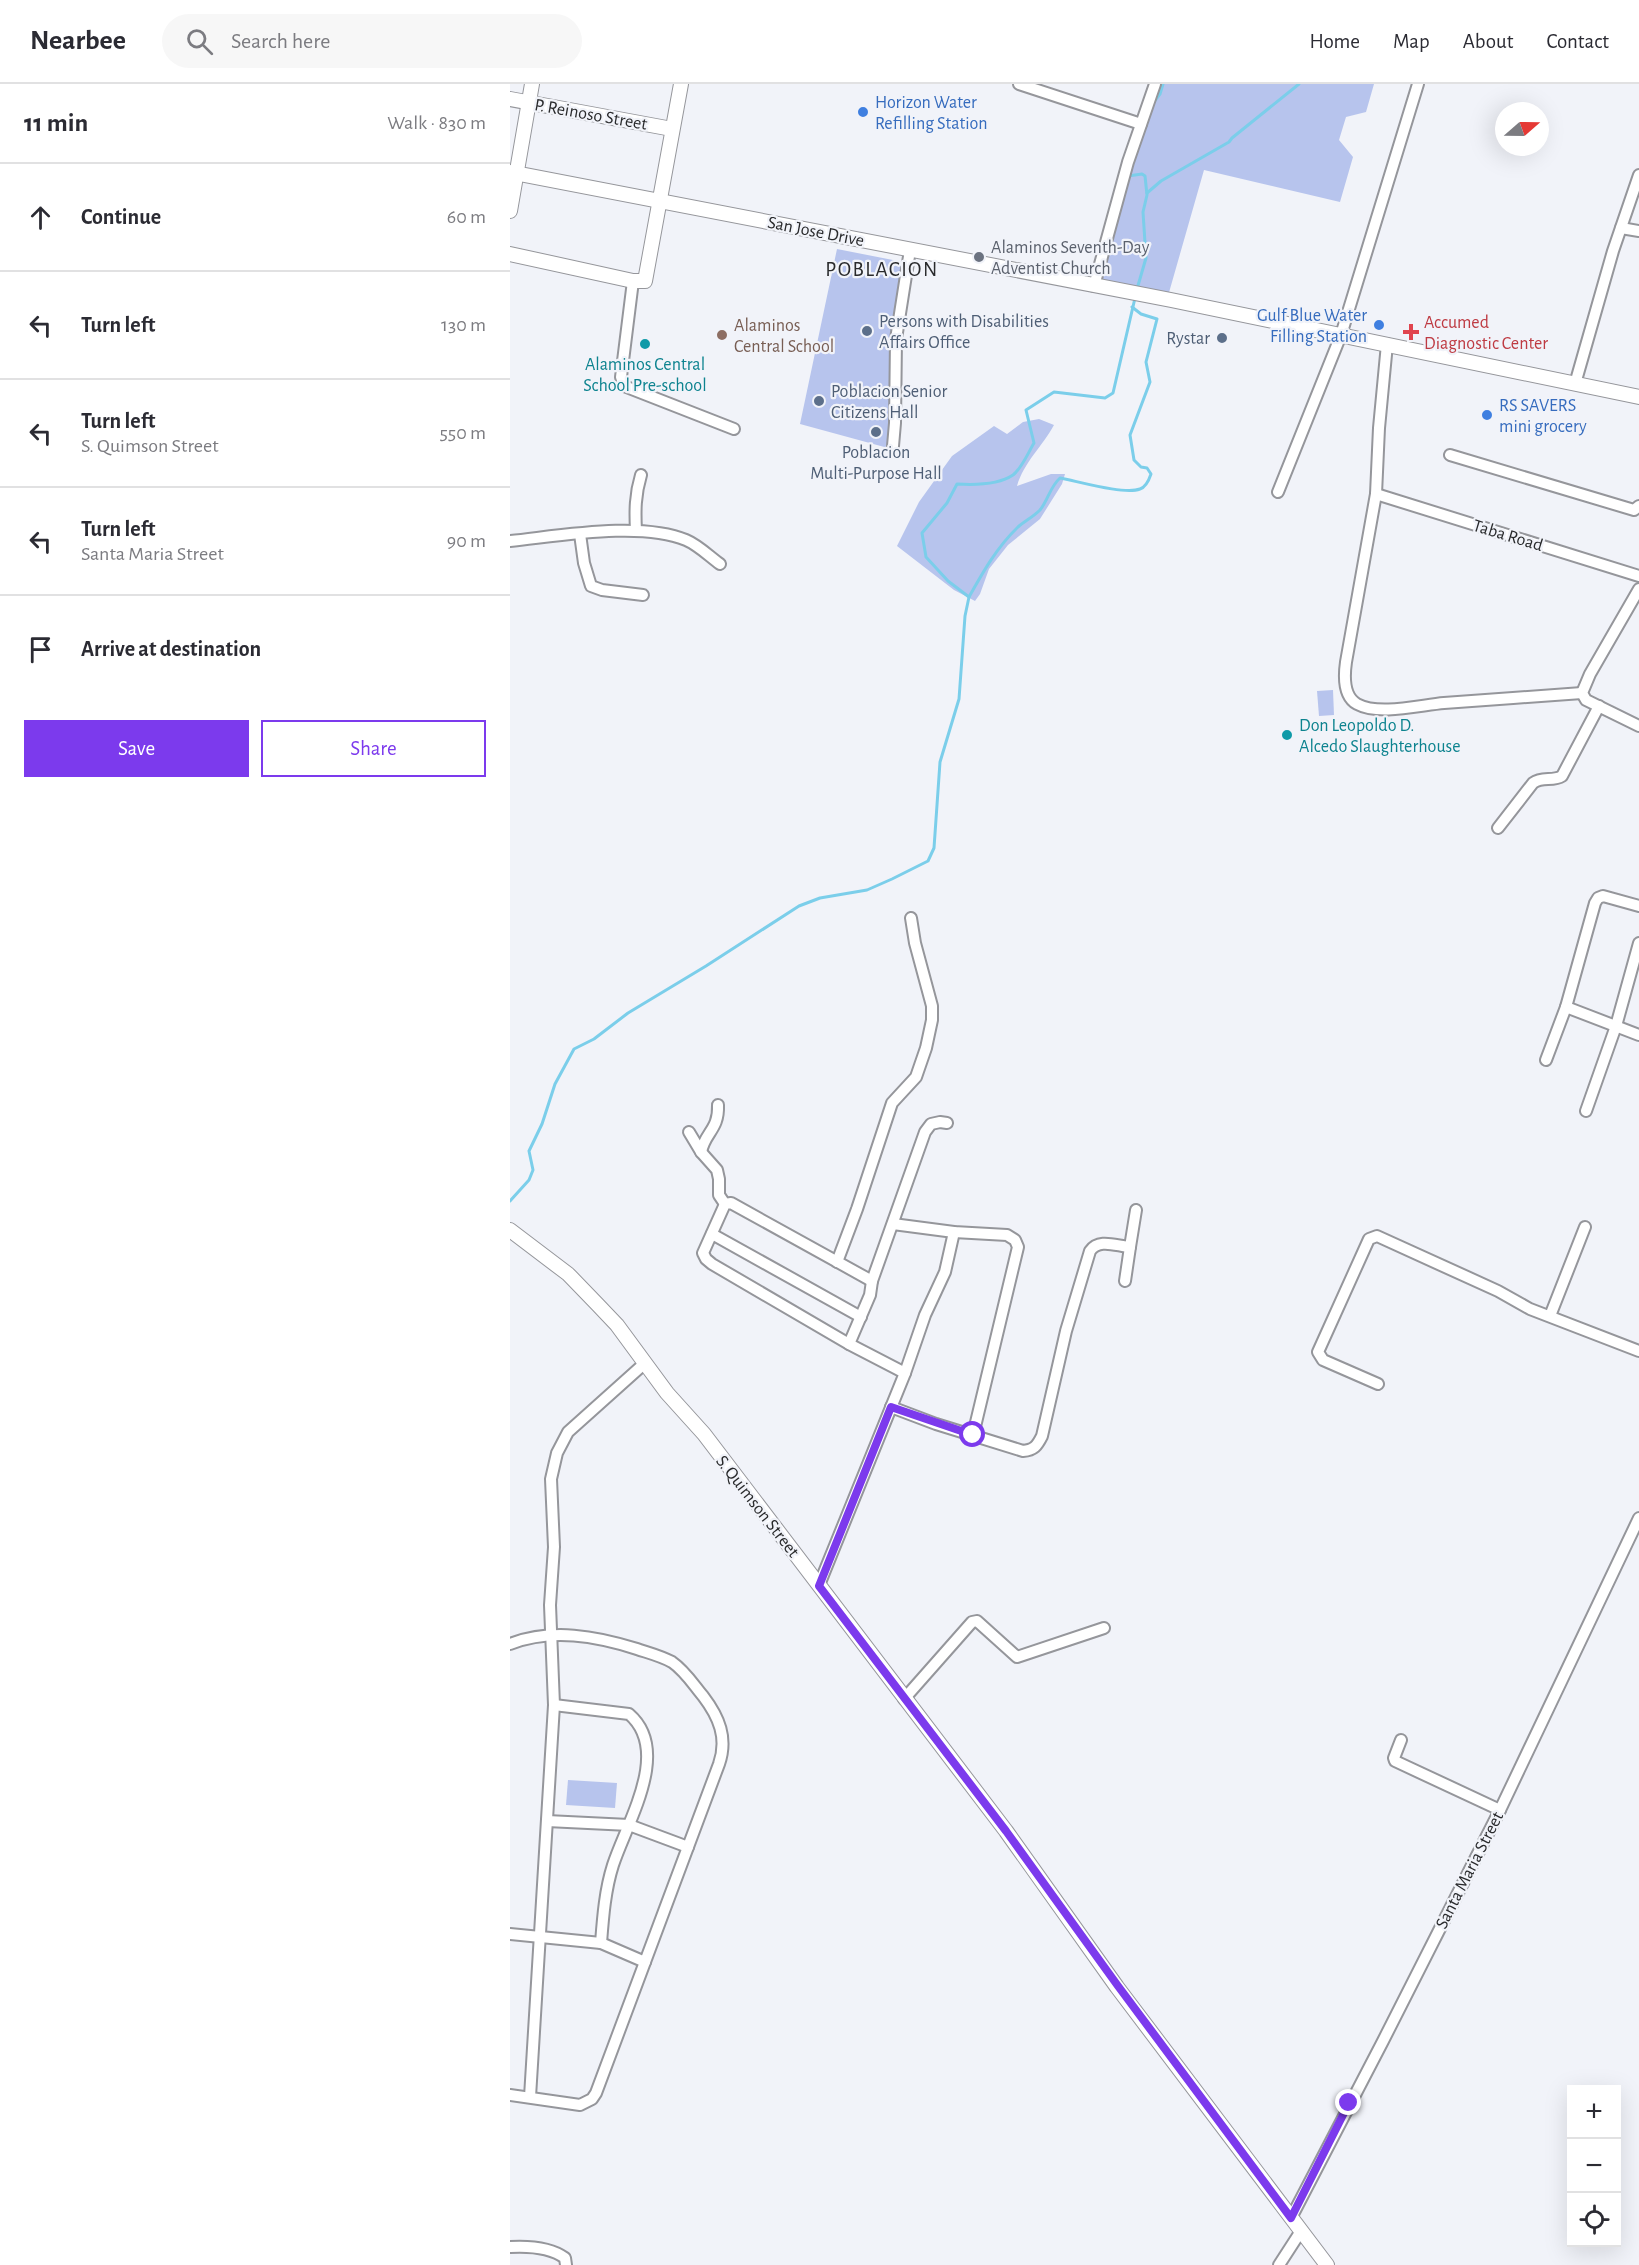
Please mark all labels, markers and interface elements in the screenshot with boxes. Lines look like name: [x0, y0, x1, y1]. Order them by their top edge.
search box: [162, 14, 582, 68]
icon: search: [183, 25, 216, 58]
text: Nearbee: [30, 27, 126, 55]
text: Search here: [231, 30, 330, 52]
text: Home: [1309, 31, 1360, 52]
text: Map: [1393, 31, 1430, 52]
text: About: [1463, 31, 1513, 52]
text: Contact: [1546, 31, 1609, 52]
place label: Horizon Water Refilling Station: [875, 94, 988, 133]
street label: P. Reinoso Street: [533, 96, 649, 134]
north arrow: [1495, 102, 1549, 156]
marker: Horizon Water Refilling Station: [856, 105, 870, 119]
text: 11 min: [24, 110, 88, 136]
text: Walk · 830 m: [387, 113, 486, 133]
icon: ahead: [24, 201, 57, 234]
text: Continue: [81, 206, 161, 228]
text: 60 m: [447, 207, 486, 227]
street label: San Jose Drive: [766, 214, 866, 250]
place label: Alaminos Seventh-Day Adventist Church: [991, 239, 1150, 278]
marker: Alaminos Seventh-Day Adventist Church: [972, 250, 986, 264]
district label: POBLACION: [825, 259, 939, 280]
place label: Gulf Blue Water Filling Station: [1257, 307, 1367, 346]
icon: left: [24, 309, 57, 342]
place label: Persons with Disabilities Affairs Office: [879, 313, 1049, 352]
text: Turn left: [81, 314, 155, 336]
place label: Accumed Diagnostic Center: [1424, 314, 1548, 353]
text: 130 m: [441, 315, 486, 335]
place label: Alaminos Central School: [734, 317, 834, 356]
marker: Gulf Blue Water Filling Station: [1372, 318, 1386, 332]
marker: Accumed Diagnostic Center: [1402, 323, 1420, 341]
marker: Persons with Disabilities Affairs Office: [860, 324, 874, 338]
marker: Alaminos Central School: [715, 328, 729, 342]
place label: Rystar: [1166, 330, 1210, 348]
marker: Rystar: [1215, 331, 1229, 345]
marker: Alaminos Central School Pre-school: [638, 337, 652, 351]
place label: Alaminos Central School Pre-school: [583, 356, 707, 395]
place label: Poblacion Senior Citizens Hall: [831, 383, 947, 422]
marker: Poblacion Senior Citizens Hall: [812, 394, 826, 408]
place label: RS SAVERS mini grocery: [1499, 397, 1587, 436]
marker: RS SAVERS mini grocery: [1480, 408, 1494, 422]
text: Turn left: [81, 410, 155, 432]
icon: left: [24, 417, 57, 450]
text: 550 m: [439, 423, 486, 443]
marker: Poblacion Multi-Purpose Hall: [869, 425, 883, 439]
text: S. Quimson Street: [81, 436, 219, 456]
place label: Poblacion Multi-Purpose Hall: [810, 444, 942, 483]
street label: Taba Road: [1471, 517, 1545, 555]
text: Turn left: [81, 518, 155, 540]
icon: left: [24, 525, 57, 558]
text: 90 m: [447, 531, 486, 551]
text: Santa Maria Street: [81, 544, 224, 564]
icon: arrive: [24, 633, 57, 666]
text: Arrive at destination: [81, 638, 261, 660]
place label: Don Leopoldo D. Alcedo Slaughterhouse: [1299, 717, 1461, 756]
button: Save: [24, 720, 249, 777]
button: Share: [261, 720, 486, 777]
marker: Don Leopoldo D. Alcedo Slaughterhouse: [1280, 728, 1294, 742]
route start: [959, 1421, 985, 1447]
street label: S. Quimson Street: [712, 1452, 803, 1561]
street label: Santa Maria Street: [1433, 1809, 1507, 1932]
map controls: [1567, 2085, 1621, 2247]
button: +: [1567, 2085, 1621, 2139]
route end: [1335, 2089, 1361, 2115]
button: −: [1567, 2139, 1621, 2193]
button: locate: [1567, 2193, 1621, 2247]

